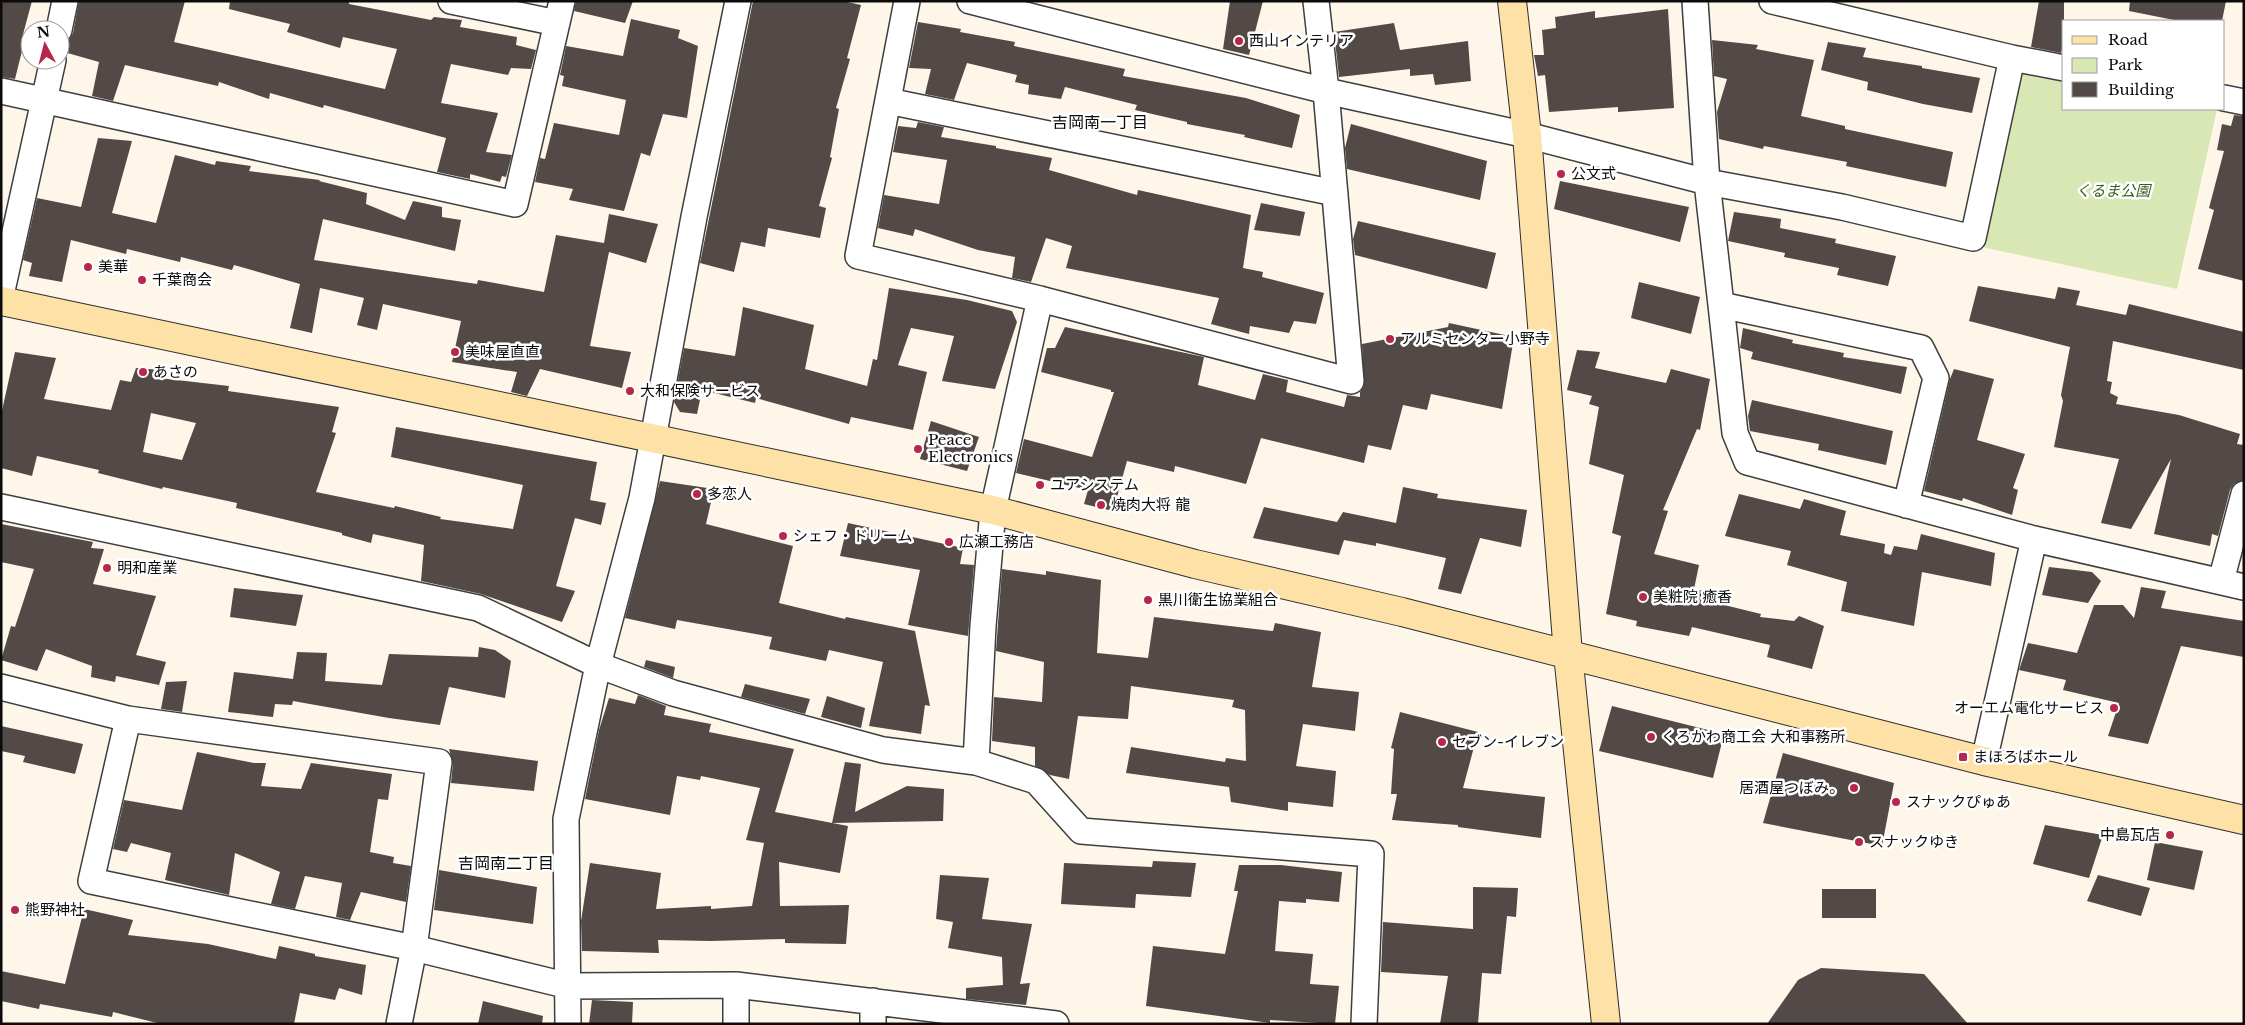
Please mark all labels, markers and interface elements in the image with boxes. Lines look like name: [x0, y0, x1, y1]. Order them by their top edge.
north arrow: [20, 20, 70, 70]
legend: [2062, 20, 2225, 110]
text: N: [36, 22, 51, 42]
text: Road: [2108, 30, 2148, 49]
place label: 西山インテリア: [1249, 31, 1354, 50]
marker: 西山インテリア: [1233, 35, 1245, 47]
text: Park: [2108, 55, 2144, 74]
text: Building: [2108, 80, 2175, 99]
district label: 吉岡南一丁目: [1052, 112, 1148, 132]
place label: 公文式: [1571, 164, 1616, 183]
marker: 公文式: [1555, 168, 1567, 180]
park label: くるま公園: [2076, 181, 2152, 200]
place label: 美華: [98, 257, 128, 276]
marker: 美華: [82, 261, 94, 273]
place label: 千葉商会: [152, 270, 212, 289]
marker: 千葉商会: [136, 274, 148, 286]
place label: アルミセンター小野寺: [1400, 329, 1550, 348]
marker: アルミセンター小野寺: [1384, 333, 1396, 345]
place label: 美味屋直直: [465, 342, 540, 361]
marker: 美味屋直直: [449, 346, 461, 358]
place label: あさの: [153, 362, 198, 381]
marker: あさの: [137, 366, 149, 378]
place label: 大和保険サービス: [640, 381, 760, 400]
marker: 大和保険サービス: [624, 385, 636, 397]
place label: Peace Electronics: [928, 430, 1013, 466]
marker: Peace Electronics: [912, 443, 924, 455]
place label: ユアシステム: [1050, 475, 1139, 494]
marker: ユアシステム: [1034, 479, 1046, 491]
place label: 多恋人: [707, 484, 752, 503]
marker: 多恋人: [691, 488, 703, 500]
place label: 焼肉大将 龍: [1111, 495, 1190, 514]
marker: 焼肉大将 龍: [1095, 499, 1107, 511]
place label: シェフ・ドリーム: [793, 526, 913, 545]
marker: シェフ・ドリーム: [777, 530, 789, 542]
place label: 広瀬工務店: [959, 532, 1034, 551]
marker: 広瀬工務店: [943, 536, 955, 548]
place label: 明和産業: [117, 558, 177, 577]
marker: 明和産業: [101, 562, 113, 574]
place label: 美粧院 癒香: [1653, 587, 1732, 606]
place label: 黒川衛生協業組合: [1158, 590, 1278, 609]
marker: 美粧院 癒香: [1637, 591, 1649, 603]
marker: 黒川衛生協業組合: [1142, 594, 1154, 606]
place label: オーエム電化サービス: [1954, 698, 2104, 717]
marker: オーエム電化サービス: [2108, 702, 2120, 714]
place label: くろかわ商工会 大和事務所: [1661, 727, 1845, 746]
marker: くろかわ商工会 大和事務所: [1645, 731, 1657, 743]
place label: セブン-イレブン: [1452, 732, 1564, 751]
marker: セブン-イレブン: [1436, 736, 1448, 748]
place label: まほろばホール: [1973, 747, 2078, 766]
marker: まほろばホール: [1957, 751, 1969, 763]
place label: 居酒屋つぼみ。: [1739, 778, 1844, 797]
marker: 居酒屋つぼみ。: [1848, 782, 1860, 794]
place label: スナックぴゅあ: [1906, 792, 2011, 811]
marker: スナックぴゅあ: [1890, 796, 1902, 808]
place label: 中島瓦店: [2100, 825, 2160, 844]
marker: 中島瓦店: [2164, 829, 2176, 841]
place label: スナックゆき: [1869, 832, 1959, 851]
marker: スナックゆき: [1853, 836, 1865, 848]
district label: 吉岡南二丁目: [458, 853, 554, 873]
place label: 熊野神社: [25, 900, 85, 919]
marker: 熊野神社: [9, 904, 21, 916]

